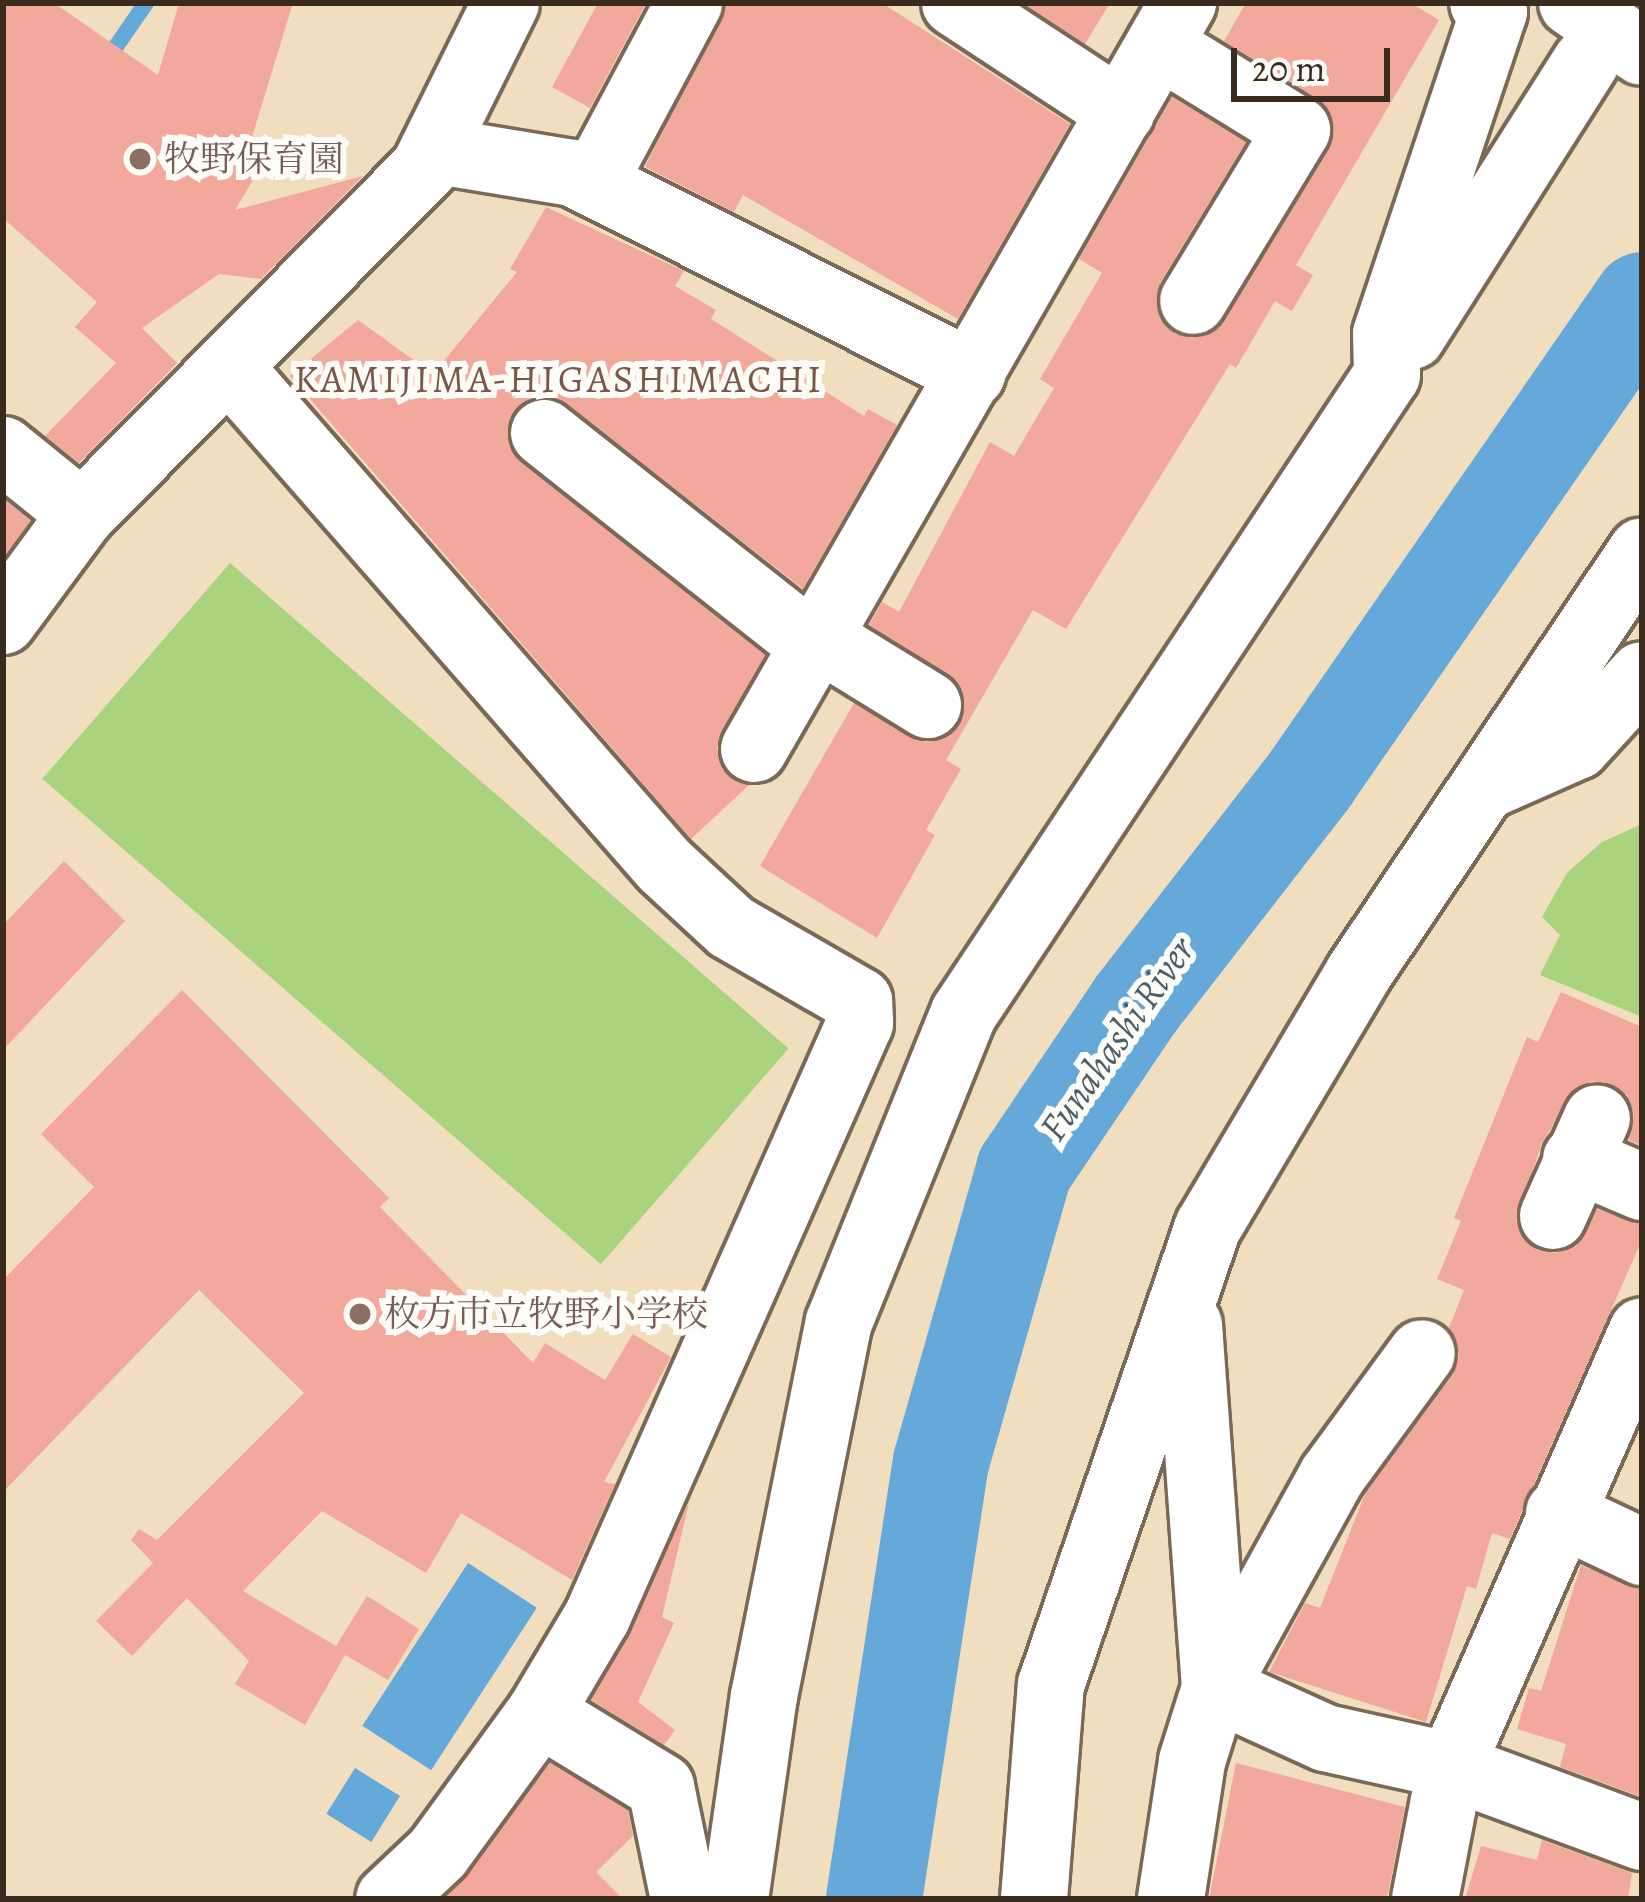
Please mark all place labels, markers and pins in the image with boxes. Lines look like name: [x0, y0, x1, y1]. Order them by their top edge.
place label: 牧野保育園: [164, 137, 344, 181]
marker: 牧野保育園: [127, 146, 153, 172]
place label: 枚方市立牧野小学校: [384, 1292, 708, 1336]
marker: 枚方市立牧野小学校: [347, 1301, 373, 1327]

